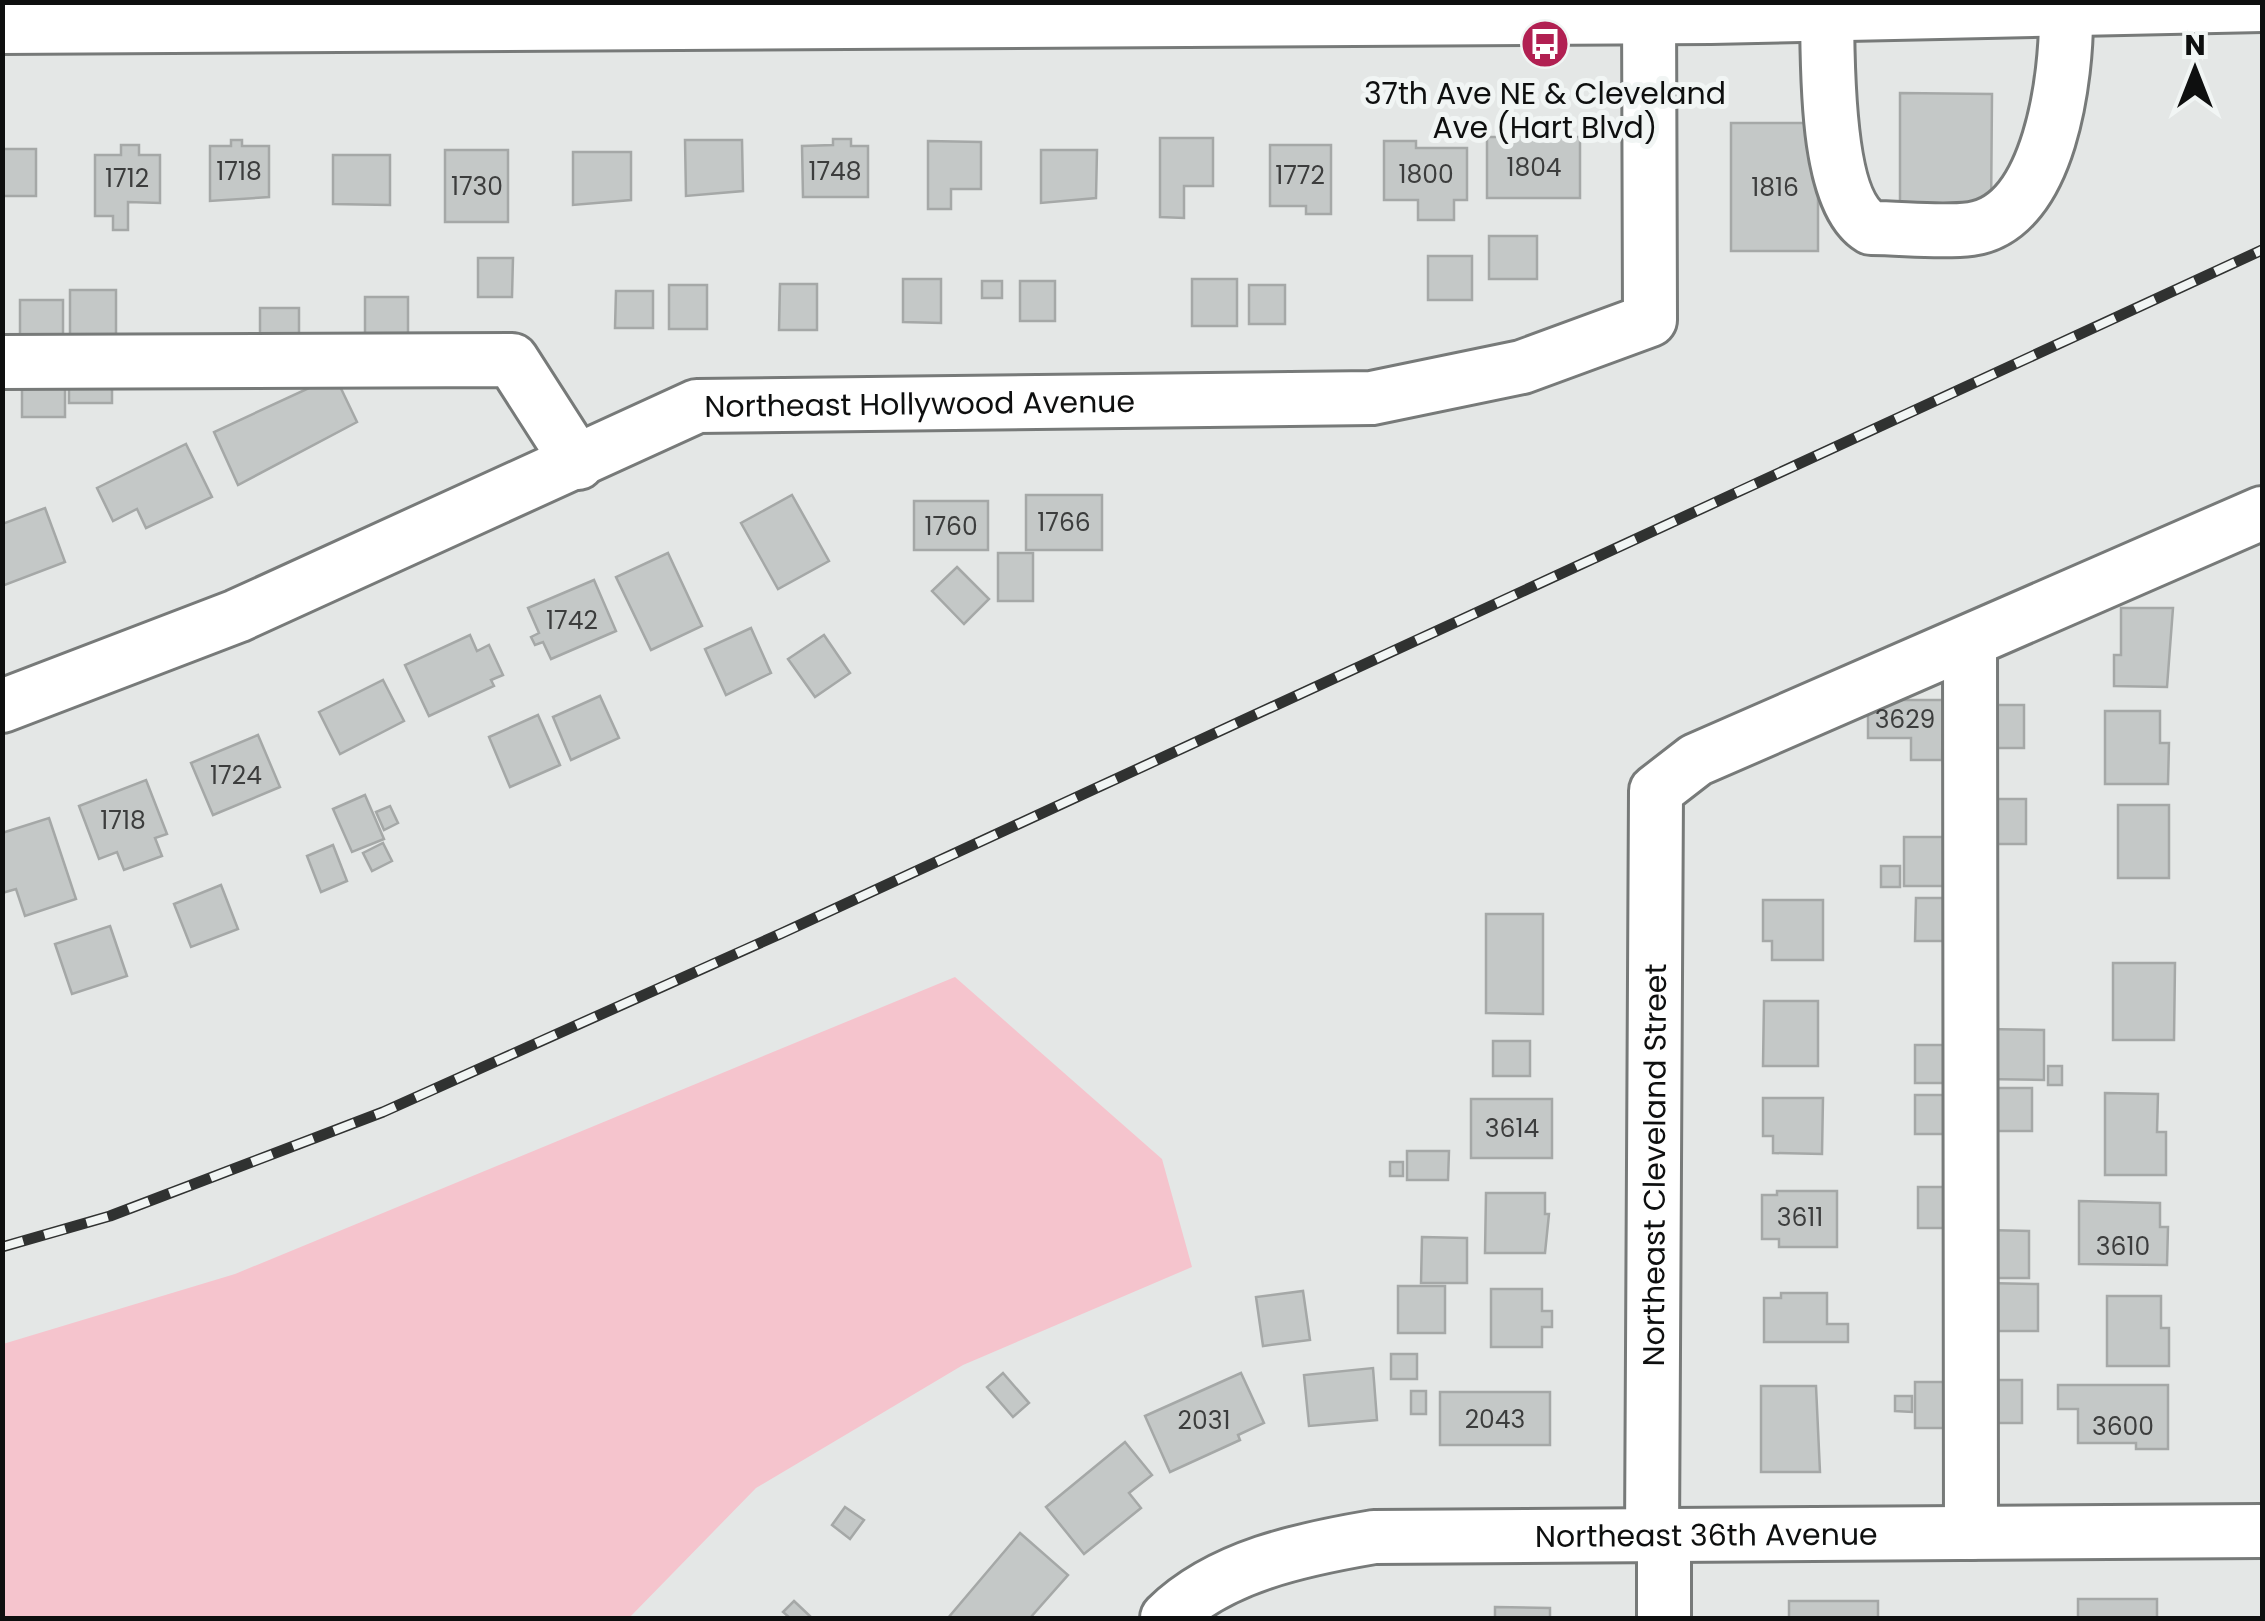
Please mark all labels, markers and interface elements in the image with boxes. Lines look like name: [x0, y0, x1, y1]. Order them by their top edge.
bus stop icon: 37th Ave NE & Cleveland Ave (Hart Blvd): [1519, 18, 1571, 70]
north arrow: [2145, 20, 2245, 120]
text: N: [2184, 26, 2206, 65]
place label: 37th Ave NE & Cleveland Ave (Hart Blvd): [1364, 72, 1726, 149]
house number: 1804: [1506, 150, 1562, 185]
house number: 1718: [216, 154, 262, 189]
house number: 1748: [808, 154, 862, 189]
house number: 1800: [1398, 157, 1454, 192]
house number: 1772: [1275, 158, 1325, 193]
house number: 1712: [105, 161, 149, 196]
house number: 1730: [451, 169, 503, 204]
house number: 1816: [1751, 170, 1799, 205]
street label: Northeast Hollywood Avenue: [704, 379, 1135, 427]
house number: 1766: [1037, 505, 1091, 540]
house number: 1760: [924, 509, 978, 544]
house number: 1742: [546, 603, 598, 638]
house number: 3629: [1875, 702, 1935, 737]
house number: 1724: [210, 758, 262, 793]
house number: 1718: [100, 803, 146, 838]
street label: Northeast Cleveland Street: [1631, 963, 1677, 1367]
house number: 3614: [1485, 1111, 1539, 1146]
house number: 3611: [1777, 1200, 1823, 1235]
house number: 3610: [2096, 1229, 2150, 1264]
house number: 2043: [1465, 1402, 1525, 1437]
house number: 2031: [1178, 1403, 1230, 1438]
house number: 3600: [2092, 1409, 2154, 1444]
street label: Northeast 36th Avenue: [1535, 1512, 1878, 1557]

